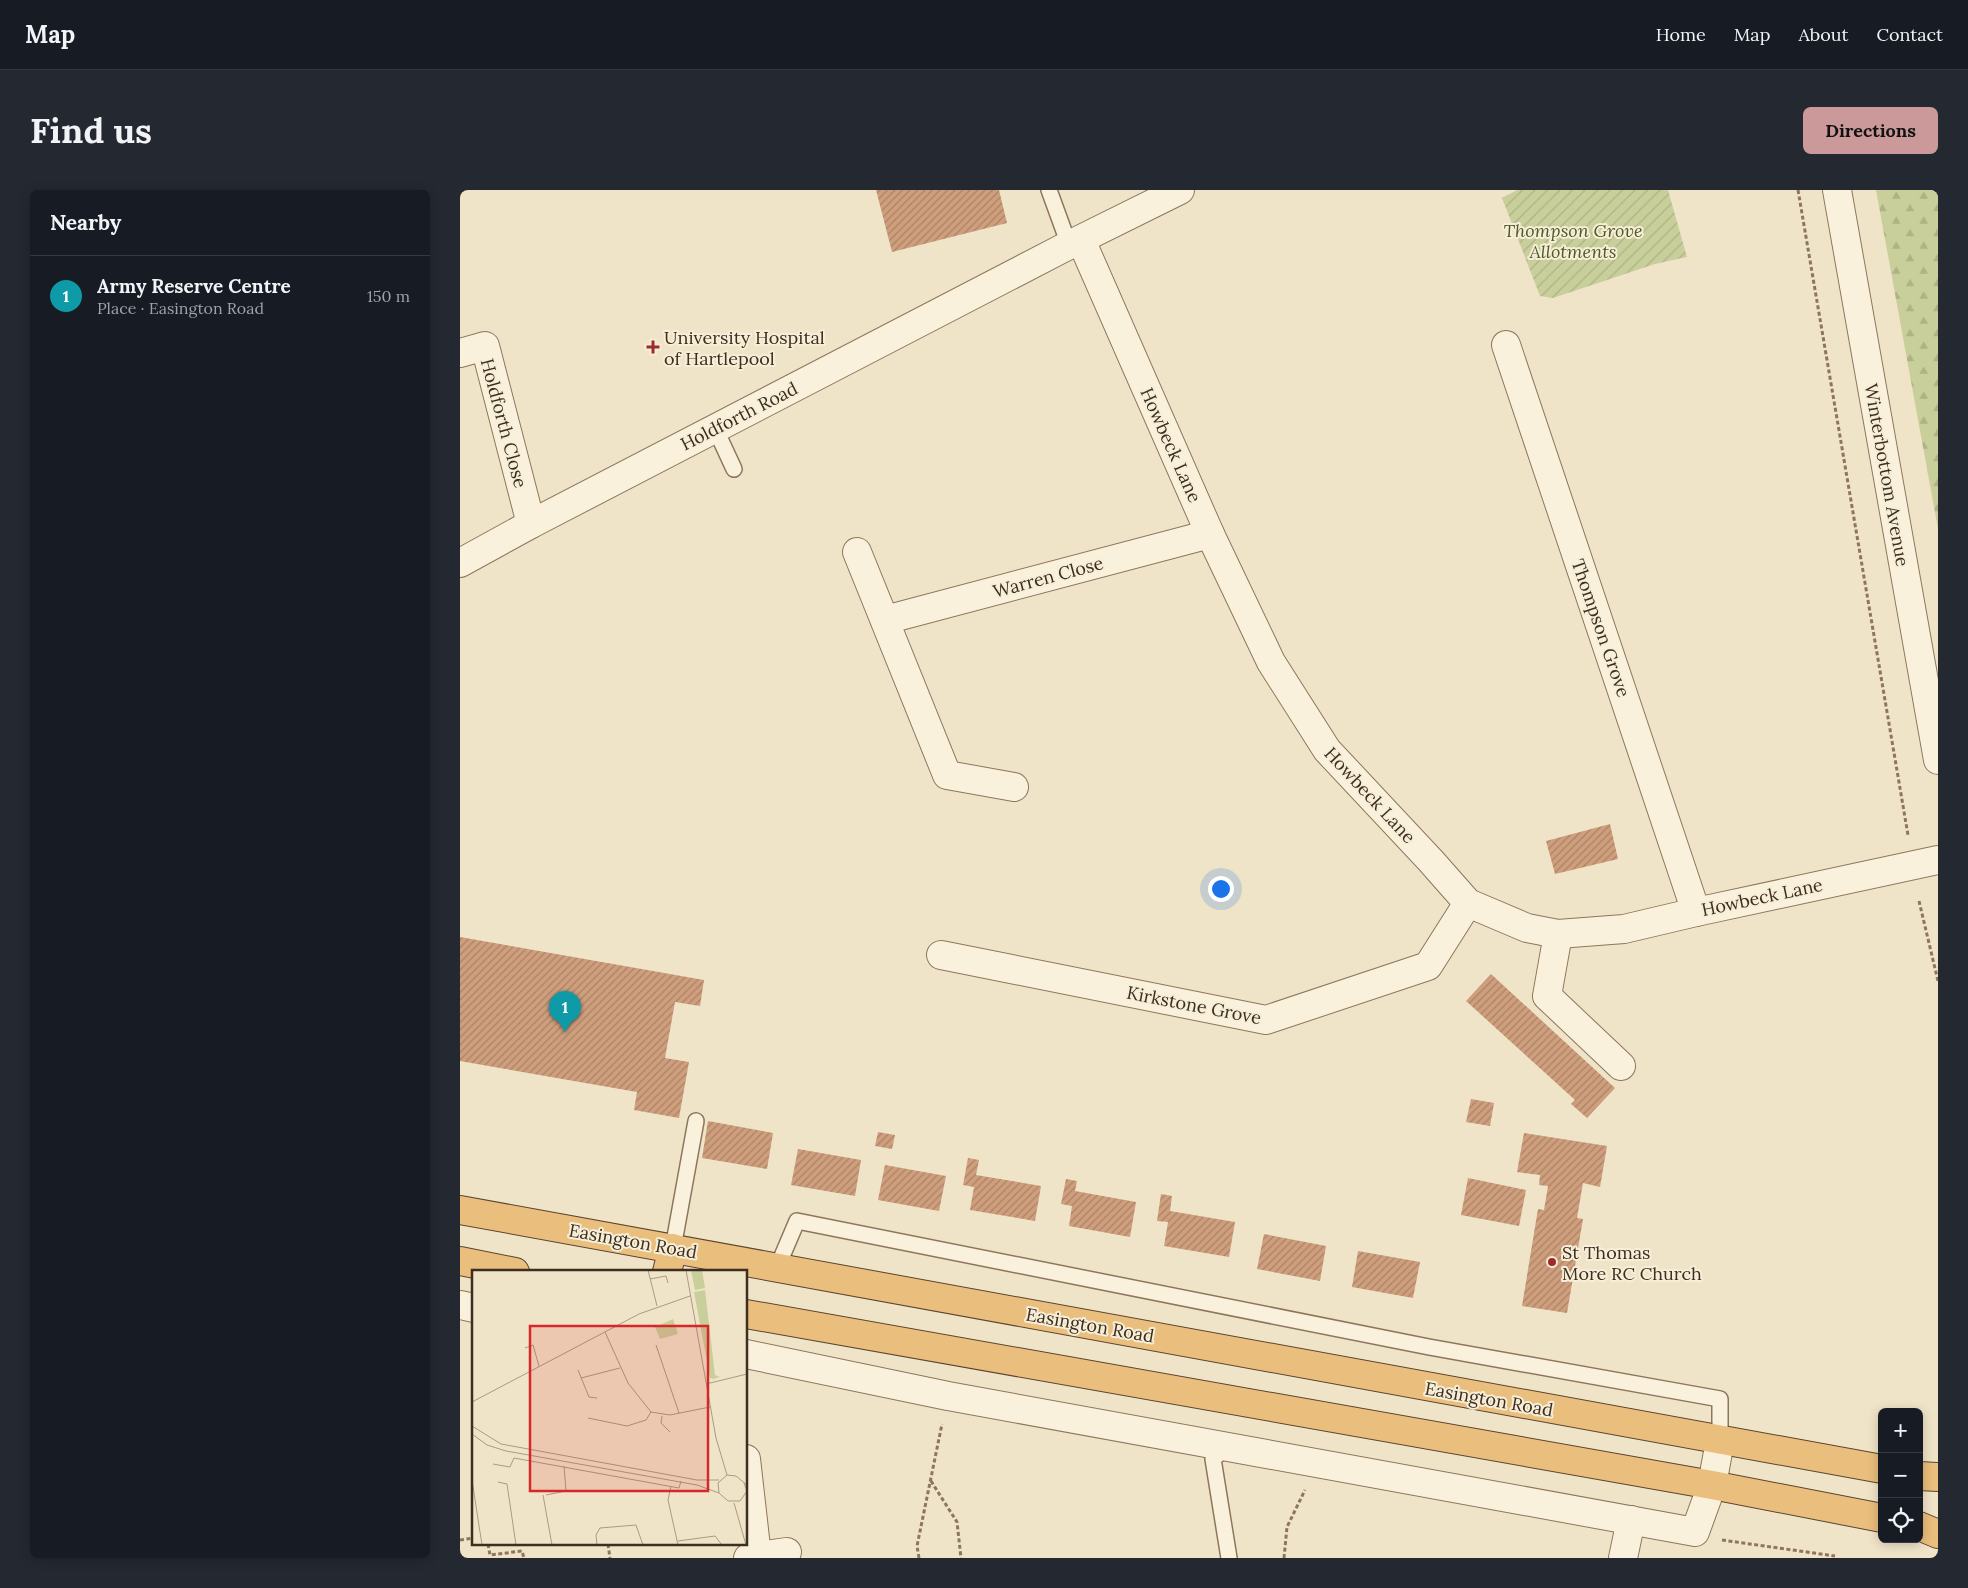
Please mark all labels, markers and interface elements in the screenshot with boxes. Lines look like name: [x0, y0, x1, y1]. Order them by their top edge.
text: Map: [25, 19, 75, 50]
text: Home: [1656, 23, 1706, 46]
text: Map: [1734, 23, 1770, 46]
text: About: [1798, 23, 1848, 46]
text: Contact: [1876, 23, 1943, 46]
button: Directions: [1803, 107, 1938, 154]
text: Find us: [30, 108, 152, 153]
text: Nearby: [50, 209, 121, 236]
park label: Thompson Grove Allotments: [1503, 219, 1643, 263]
text: Army Reserve Centre: [97, 274, 291, 298]
text: 1: [63, 286, 69, 306]
text: 150 m: [367, 286, 410, 306]
text: Place · Easington Road: [97, 298, 264, 318]
place label: University Hospital of Hartlepool: [664, 326, 825, 370]
marker: University Hospital of Hartlepool: [646, 340, 660, 354]
street label: Holdforth Close: [476, 356, 532, 490]
street label: Holdforth Road: [677, 376, 802, 455]
street label: Winterbottom Avenue: [1860, 382, 1914, 569]
street label: Howbeck Lane: [1135, 384, 1207, 506]
street label: Warren Close: [990, 551, 1106, 603]
street label: Thompson Grove: [1567, 556, 1636, 700]
street label: Howbeck Lane: [1320, 742, 1421, 848]
street label: Howbeck Lane: [1699, 873, 1825, 921]
your location: [1208, 876, 1234, 902]
street label: Kirkstone Grove: [1125, 981, 1263, 1029]
pin: 1: [549, 991, 581, 1032]
street label: Easington Road: [567, 1218, 699, 1264]
place label: St Thomas More RC Church: [1562, 1241, 1702, 1285]
marker: St Thomas More RC Church: [1546, 1256, 1558, 1268]
inset map: [472, 1270, 748, 1546]
street label: Easington Road: [1024, 1302, 1156, 1348]
street label: Easington Road: [1423, 1376, 1555, 1422]
map controls: [1878, 1408, 1923, 1543]
button: +: [1878, 1408, 1923, 1453]
button: −: [1878, 1453, 1923, 1498]
button: locate: [1878, 1498, 1923, 1543]

